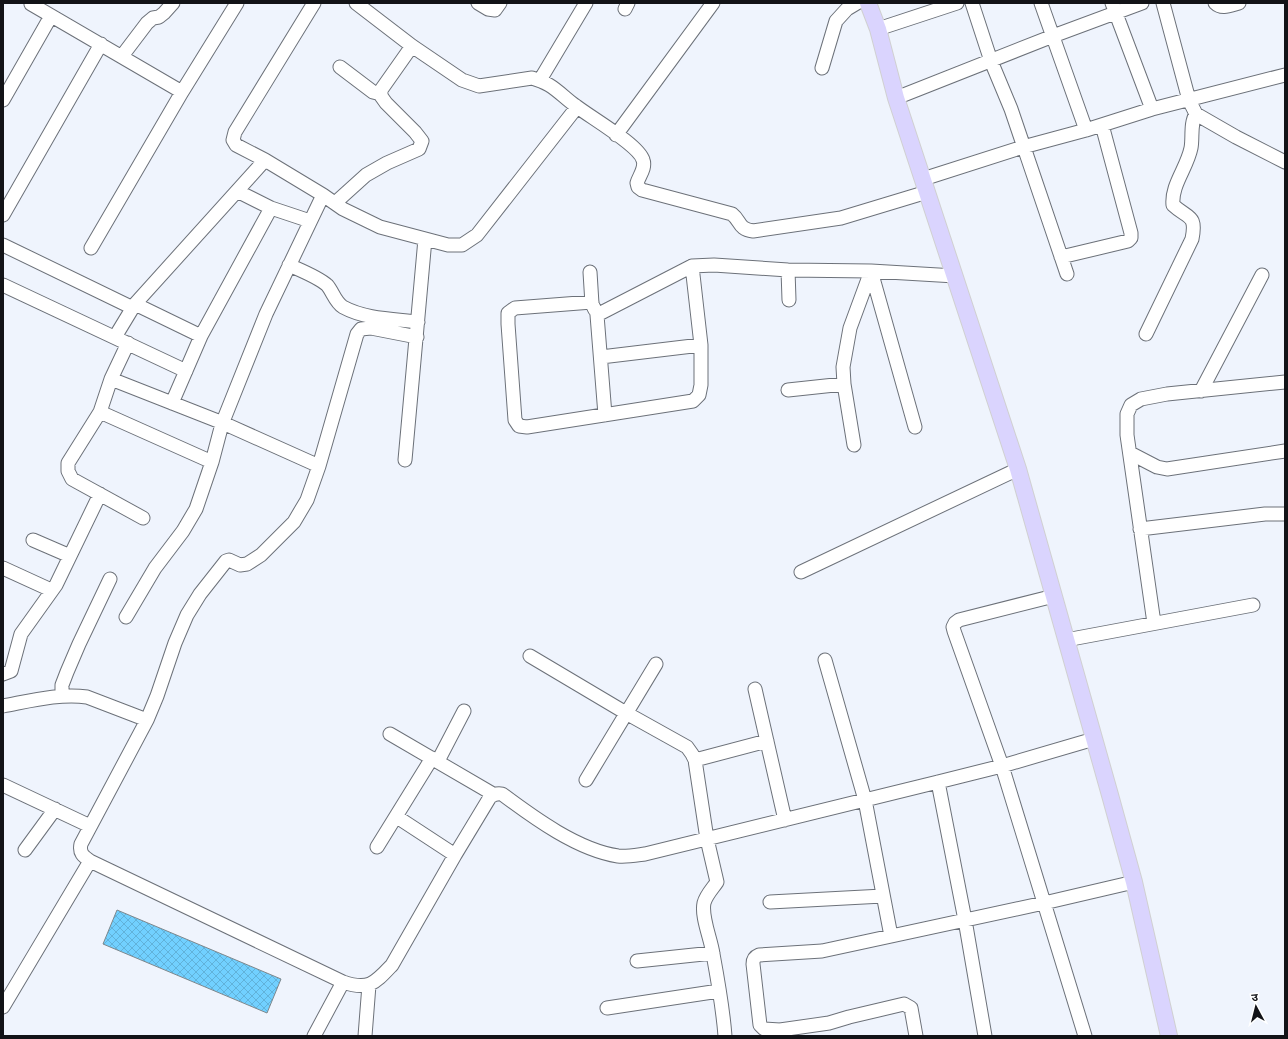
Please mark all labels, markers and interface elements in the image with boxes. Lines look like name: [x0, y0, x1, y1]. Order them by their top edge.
north arrow: [1236, 987, 1276, 1027]
text: उ: [1251, 990, 1259, 1003]

